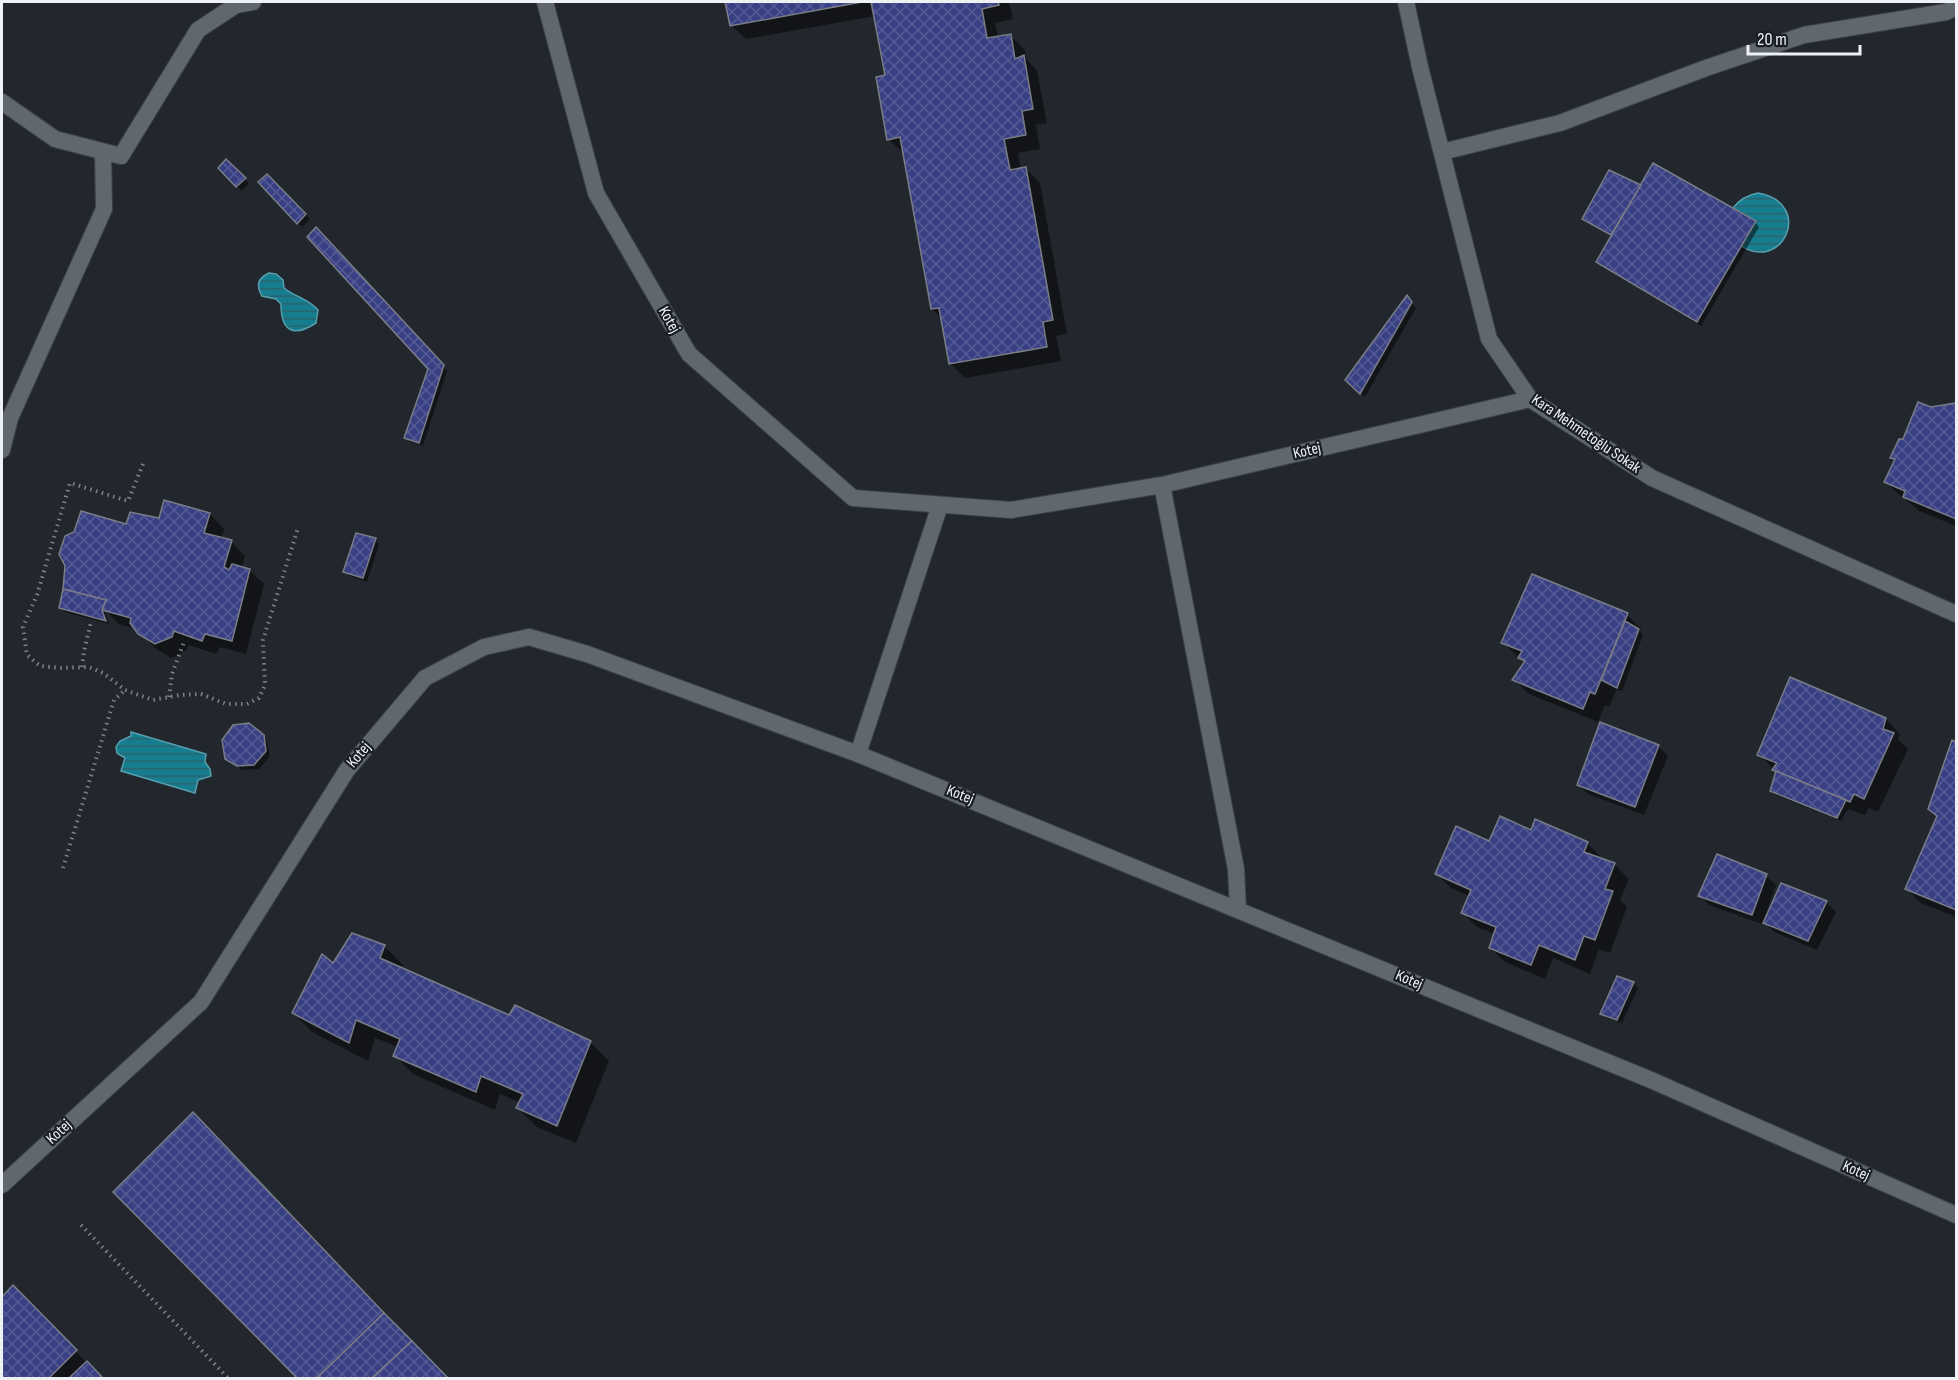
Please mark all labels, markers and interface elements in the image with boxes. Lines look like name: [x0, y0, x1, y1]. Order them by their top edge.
scale bar: [1748, 18, 1860, 56]
text: 20 m: [1757, 29, 1787, 50]
street label: Kotej: [654, 303, 684, 337]
street label: Kara Mehmetoğlu Sokak: [1528, 390, 1644, 478]
street label: Kotej: [1291, 439, 1323, 463]
street label: Kotej: [343, 738, 375, 772]
street label: Kotej: [944, 781, 976, 809]
street label: Kotej: [1393, 966, 1426, 994]
street label: Kotej: [42, 1116, 76, 1148]
street label: Kotej: [1840, 1157, 1873, 1185]

